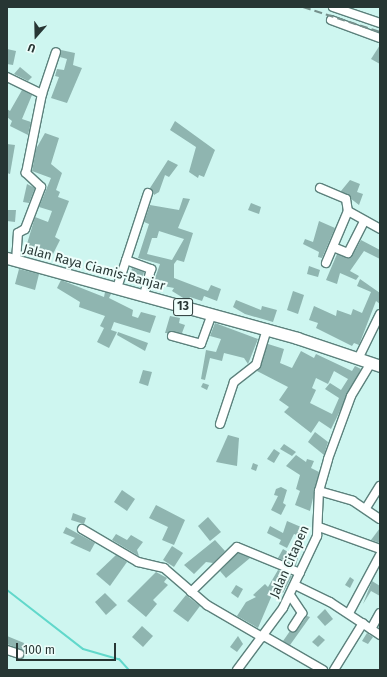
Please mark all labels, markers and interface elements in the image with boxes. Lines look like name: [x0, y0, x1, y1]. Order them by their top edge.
north arrow: [16, 16, 56, 56]
text: U: [26, 40, 37, 55]
street label: Jalan Raya Ciamis-Banjar: [21, 242, 167, 294]
road number: 13: [173, 297, 193, 317]
street label: Jalan Citapen: [267, 523, 313, 601]
scale bar: [18, 635, 118, 661]
text: 100 m: [23, 643, 55, 657]

